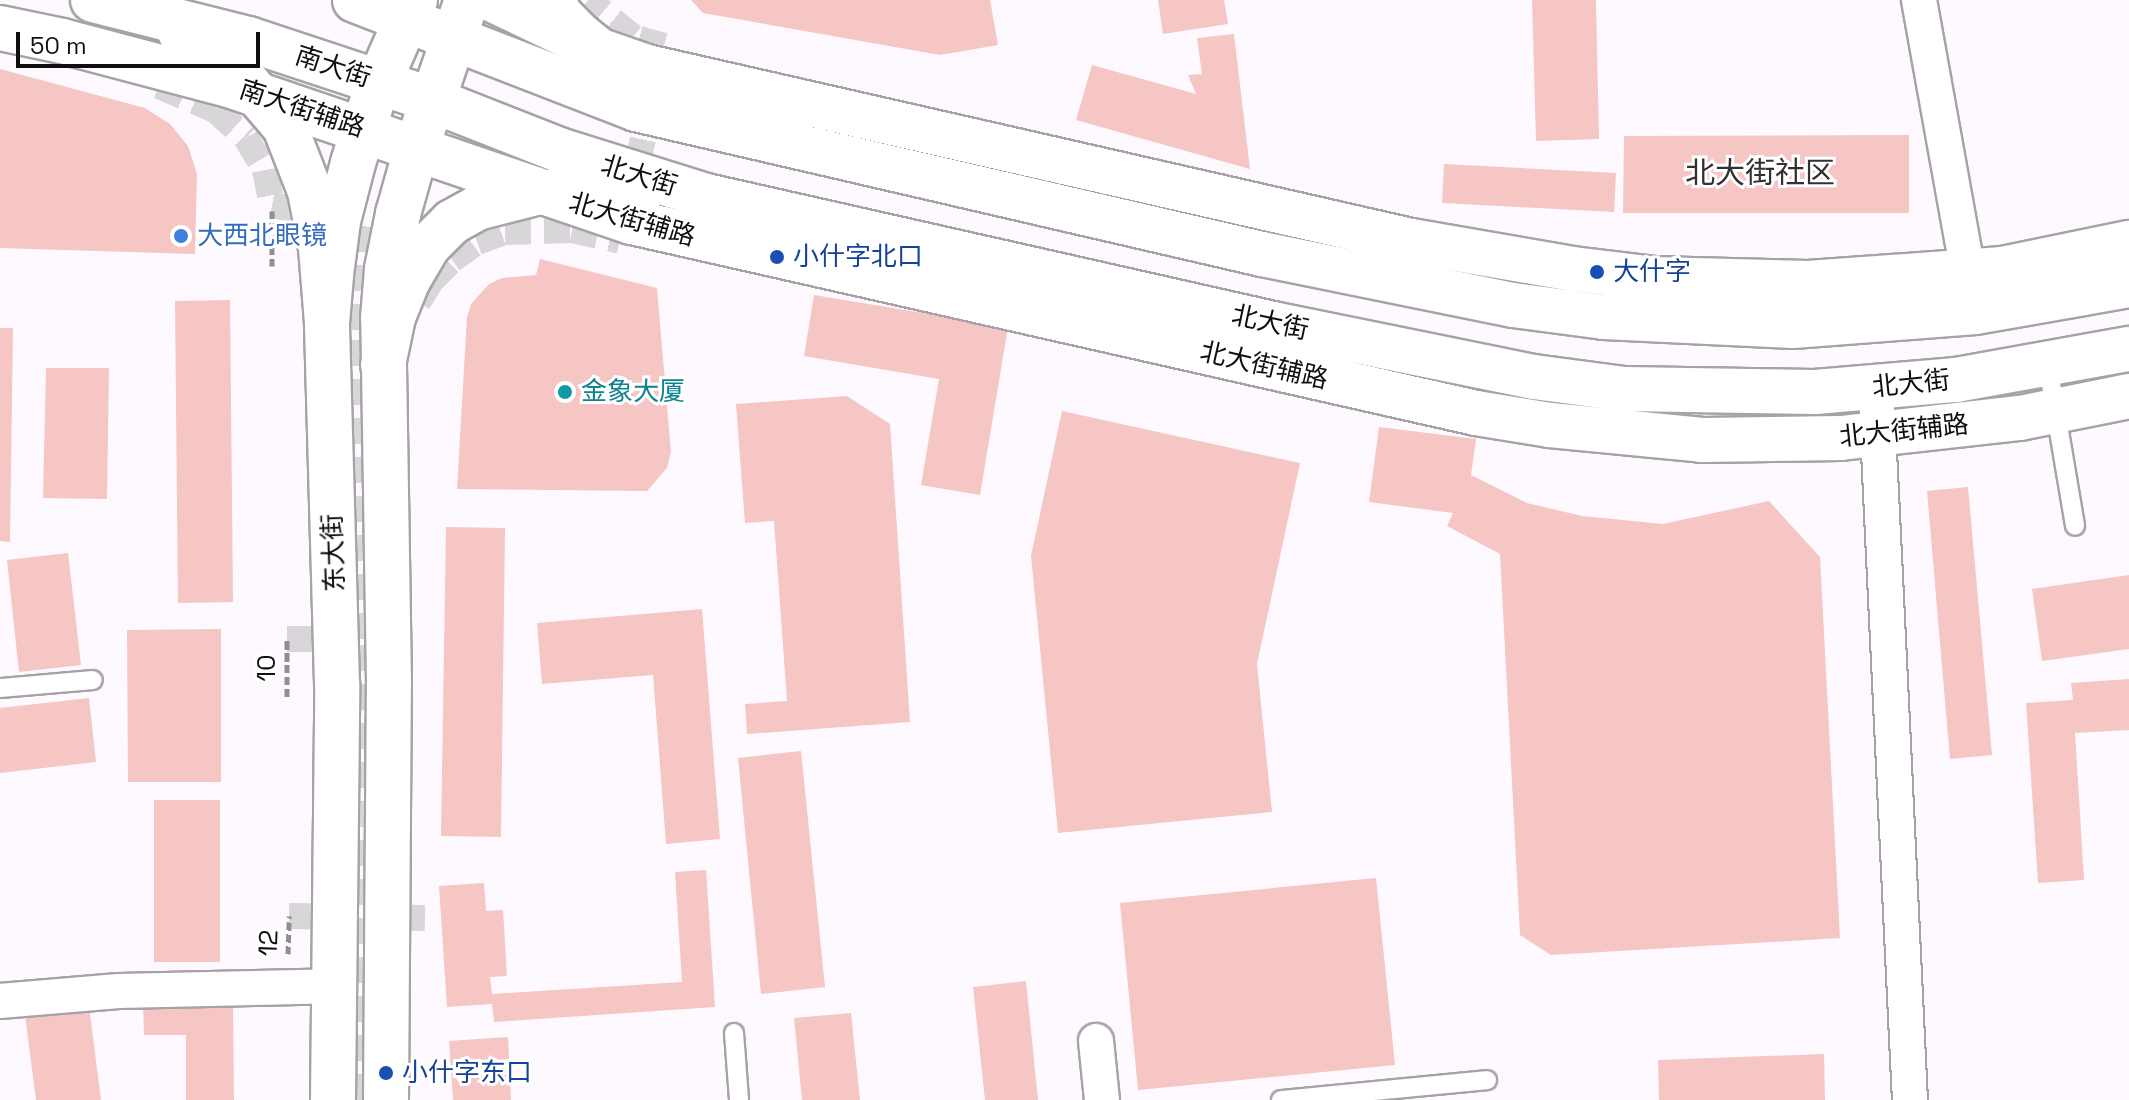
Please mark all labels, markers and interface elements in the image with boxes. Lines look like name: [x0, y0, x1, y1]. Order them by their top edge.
scale bar: [20, 16, 264, 66]
text: 50 m: [30, 30, 87, 61]
street label: 南大街: [291, 40, 375, 94]
street label: 南大街辅路: [235, 74, 369, 144]
street label: 北大街: [597, 150, 681, 202]
district label: 北大街社区: [1685, 155, 1835, 191]
street label: 北大街辅路: [565, 187, 699, 253]
place label: 大西北眼镜: [197, 220, 327, 252]
marker: 大西北眼镜: [172, 227, 190, 245]
place label: 小什字北口: [793, 241, 923, 273]
marker: 小什字北口: [768, 248, 786, 266]
place label: 大什字: [1613, 256, 1691, 288]
marker: 大什字: [1588, 263, 1606, 281]
street label: 北大街: [1229, 300, 1311, 346]
street label: 北大街辅路: [1197, 336, 1331, 396]
street label: 北大街: [1871, 364, 1951, 404]
place label: 金象大厦: [581, 376, 685, 408]
marker: 金象大厦: [556, 383, 574, 401]
street label: 北大街辅路: [1838, 409, 1970, 453]
street label: 东大街: [317, 513, 351, 593]
street label: 10: [251, 654, 283, 682]
street label: 12: [253, 929, 285, 957]
place label: 小什字东口: [402, 1057, 532, 1089]
marker: 小什字东口: [377, 1064, 395, 1082]

